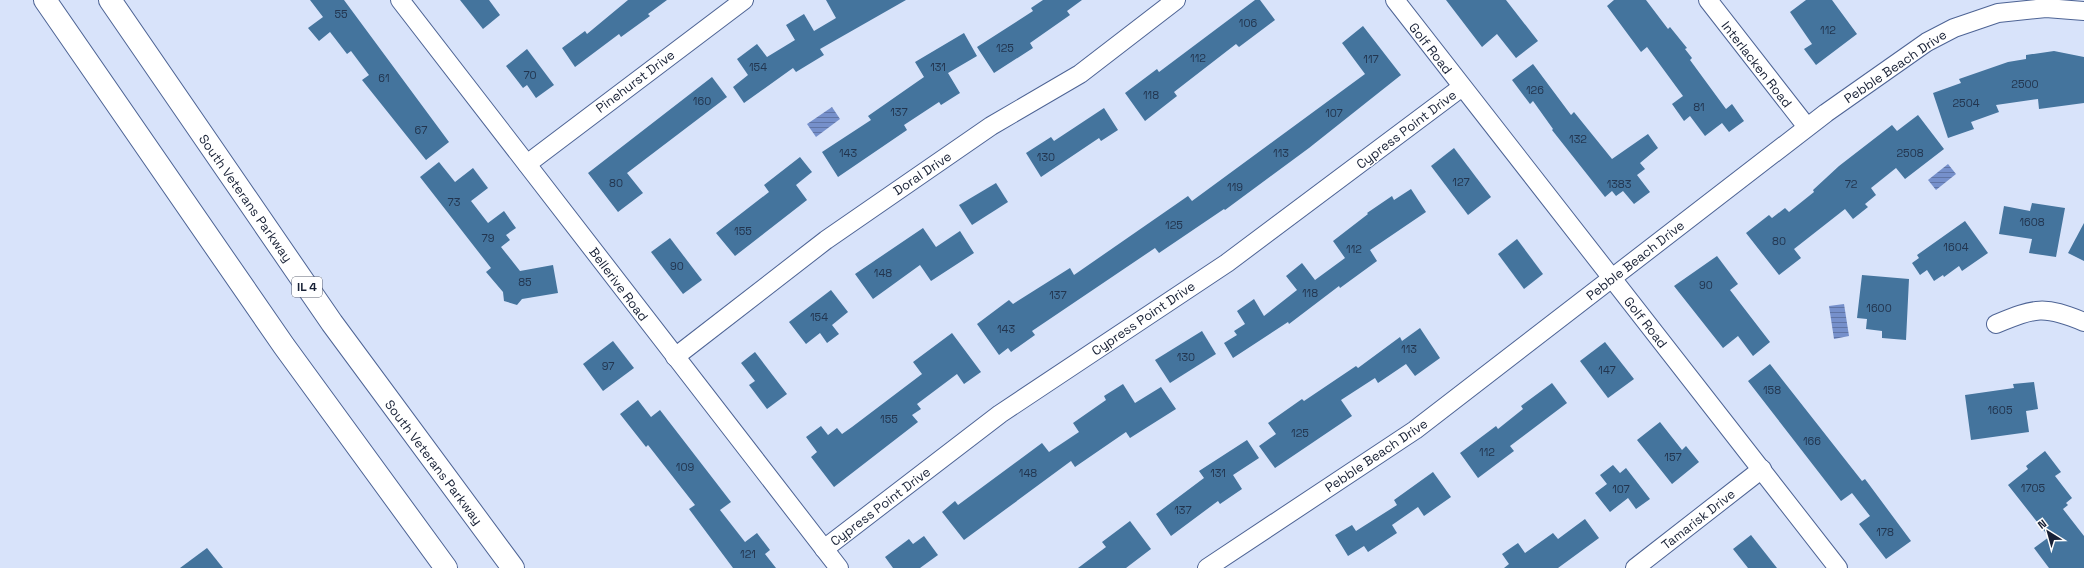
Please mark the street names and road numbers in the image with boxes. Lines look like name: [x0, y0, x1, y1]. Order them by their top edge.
street label: Interlacken Road: [1718, 18, 1796, 111]
street label: Golf Road: [1405, 19, 1456, 77]
street label: Pebble Beach Drive: [1841, 26, 1950, 107]
street label: Pinehurst Drive: [592, 46, 678, 117]
street label: Cypress Point Drive: [1353, 86, 1460, 173]
street label: South Veterans Parkway: [195, 131, 296, 266]
street label: Doral Drive: [890, 148, 955, 199]
street label: Pebble Beach Drive: [1583, 217, 1688, 304]
street label: Bellerive Road: [585, 244, 652, 325]
road number: IL 4: [292, 277, 322, 297]
street label: Cypress Point Drive: [1088, 277, 1198, 359]
street label: Golf Road: [1620, 293, 1671, 351]
street label: South Veterans Parkway: [381, 396, 486, 528]
street label: Pebble Beach Drive: [1322, 415, 1431, 496]
street label: Cypress Point Drive: [827, 463, 934, 550]
street label: Tamarisk Drive: [1658, 485, 1739, 554]

